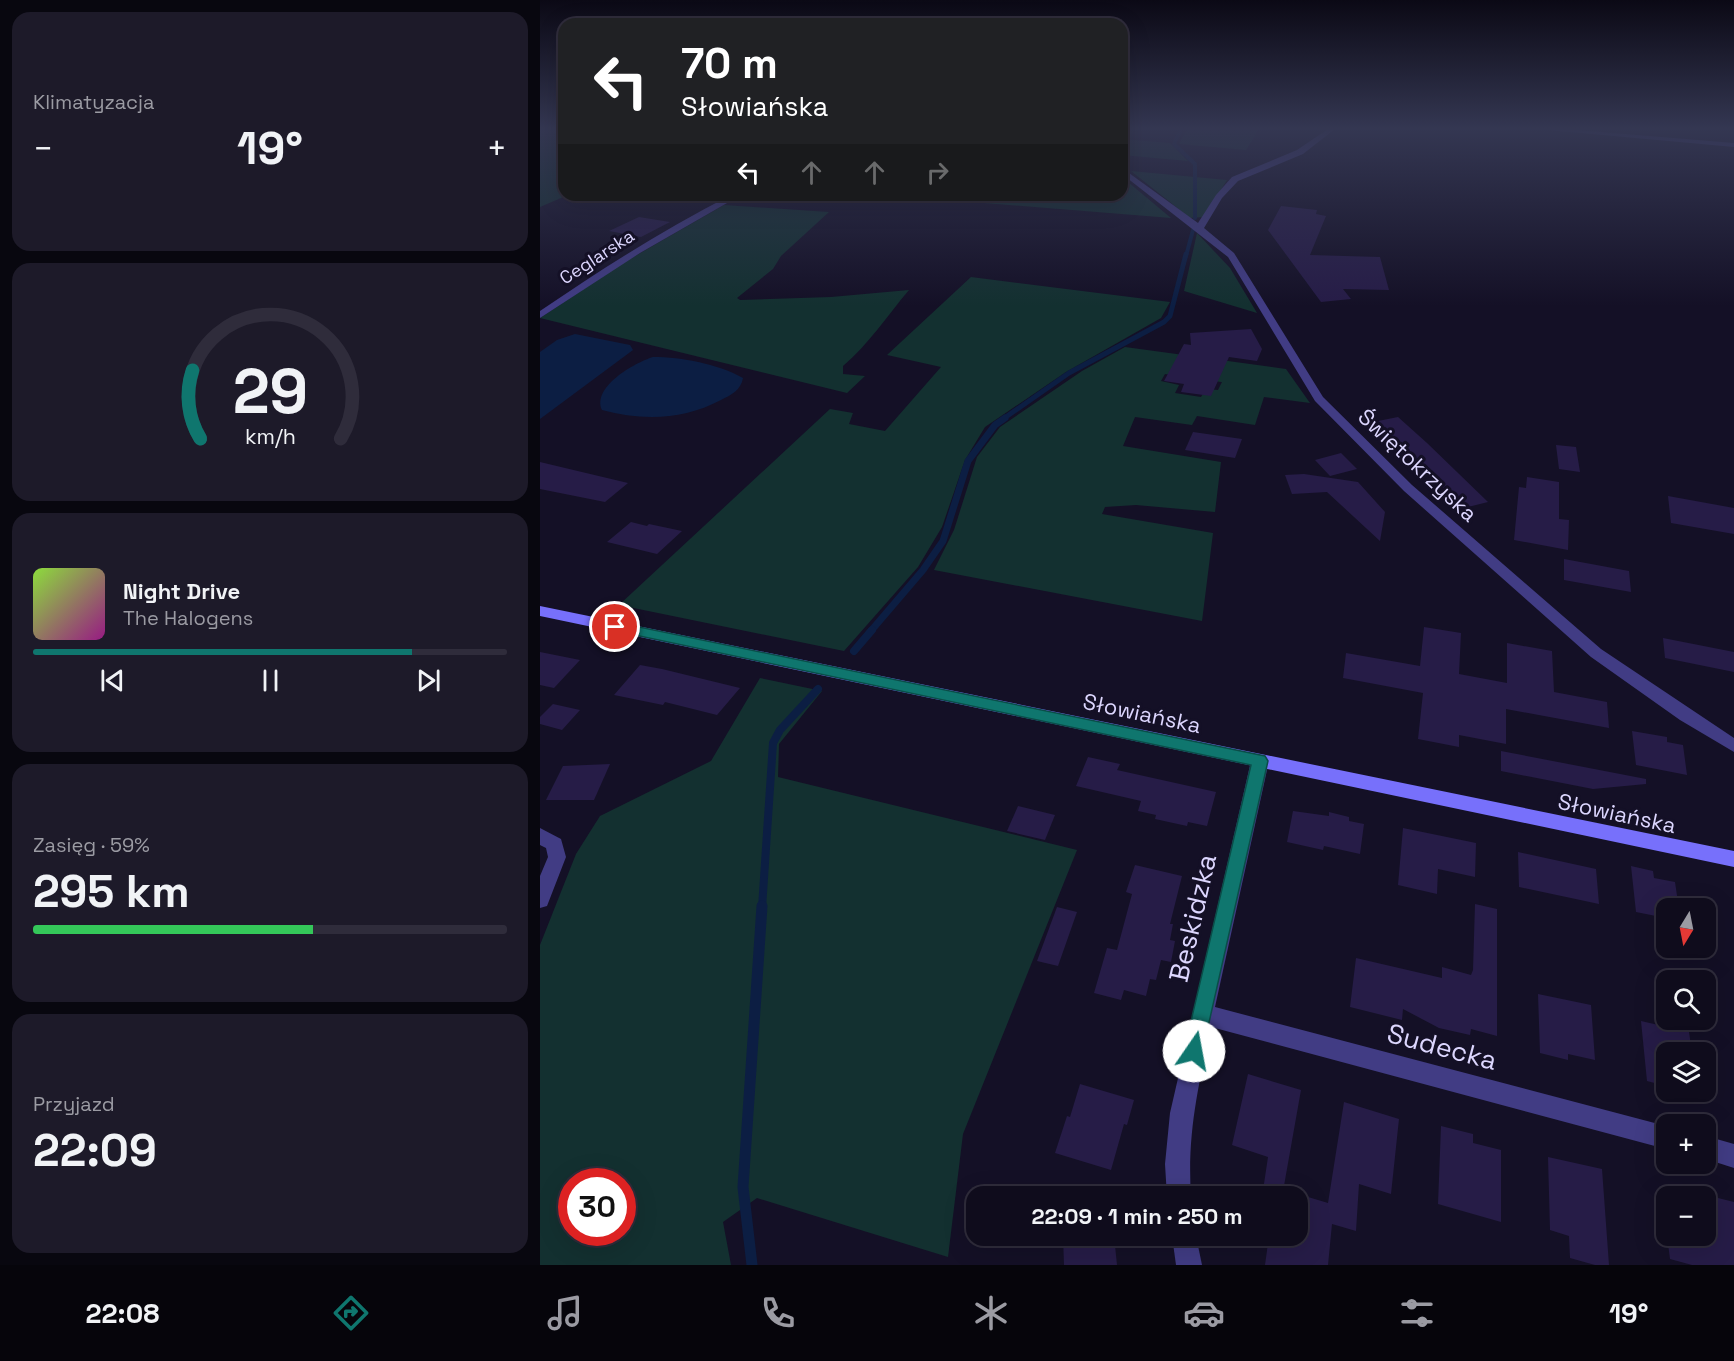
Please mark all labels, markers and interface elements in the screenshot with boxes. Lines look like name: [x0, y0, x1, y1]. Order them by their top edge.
text: 70 m: [681, 37, 778, 90]
icon: left: [582, 42, 660, 120]
text: Klimatyzacja: [33, 89, 155, 115]
text: Słowiańska: [681, 89, 828, 124]
text: 19°: [237, 120, 303, 177]
text: −: [33, 128, 53, 170]
text: +: [487, 128, 507, 170]
icon: left: [732, 156, 765, 189]
icon: ahead: [795, 156, 828, 189]
icon: ahead: [858, 156, 891, 189]
icon: right: [921, 156, 954, 189]
street label: Ceglarska: [555, 224, 638, 289]
text: 29: [232, 352, 308, 431]
street label: Świętokrzyska: [1352, 402, 1484, 528]
text: km/h: [244, 423, 296, 450]
text: Night Drive: [123, 577, 240, 605]
pin: [589, 601, 640, 652]
text: The Halogens: [123, 605, 253, 631]
icon: arrive: [598, 610, 631, 643]
icon: previous: [96, 664, 129, 697]
icon: pause: [254, 664, 287, 697]
icon: next: [412, 664, 445, 697]
street label: Słowiańska: [1080, 687, 1204, 739]
street label: Słowiańska: [1555, 787, 1679, 839]
text: Zasięg · 59%: [33, 832, 150, 858]
street label: Beskidzka: [1161, 850, 1224, 985]
text: 295 km: [33, 863, 190, 920]
north arrow: [1656, 898, 1716, 958]
map controls: [1656, 898, 1716, 1246]
button: search: [1656, 970, 1716, 1030]
street label: Sudecka: [1383, 1015, 1501, 1078]
position arrow: [1162, 1019, 1226, 1083]
button: layers: [1656, 1042, 1716, 1102]
text: Przyjazd: [33, 1091, 115, 1117]
button: +: [1656, 1114, 1716, 1174]
text: 22:09: [33, 1122, 157, 1179]
speed limit sign: 30: [558, 1168, 636, 1246]
button: −: [1656, 1186, 1716, 1246]
text: 22:09 · 1 min · 250 m: [1031, 1202, 1243, 1230]
icon: directions: [330, 1292, 372, 1334]
icon: music: [544, 1292, 586, 1334]
icon: phone: [757, 1292, 799, 1334]
icon: climate: [970, 1292, 1012, 1334]
icon: car: [1183, 1292, 1225, 1334]
icon: filters: [1396, 1292, 1438, 1334]
text: 22:08: [86, 1296, 159, 1331]
text: 19°: [1609, 1296, 1648, 1331]

